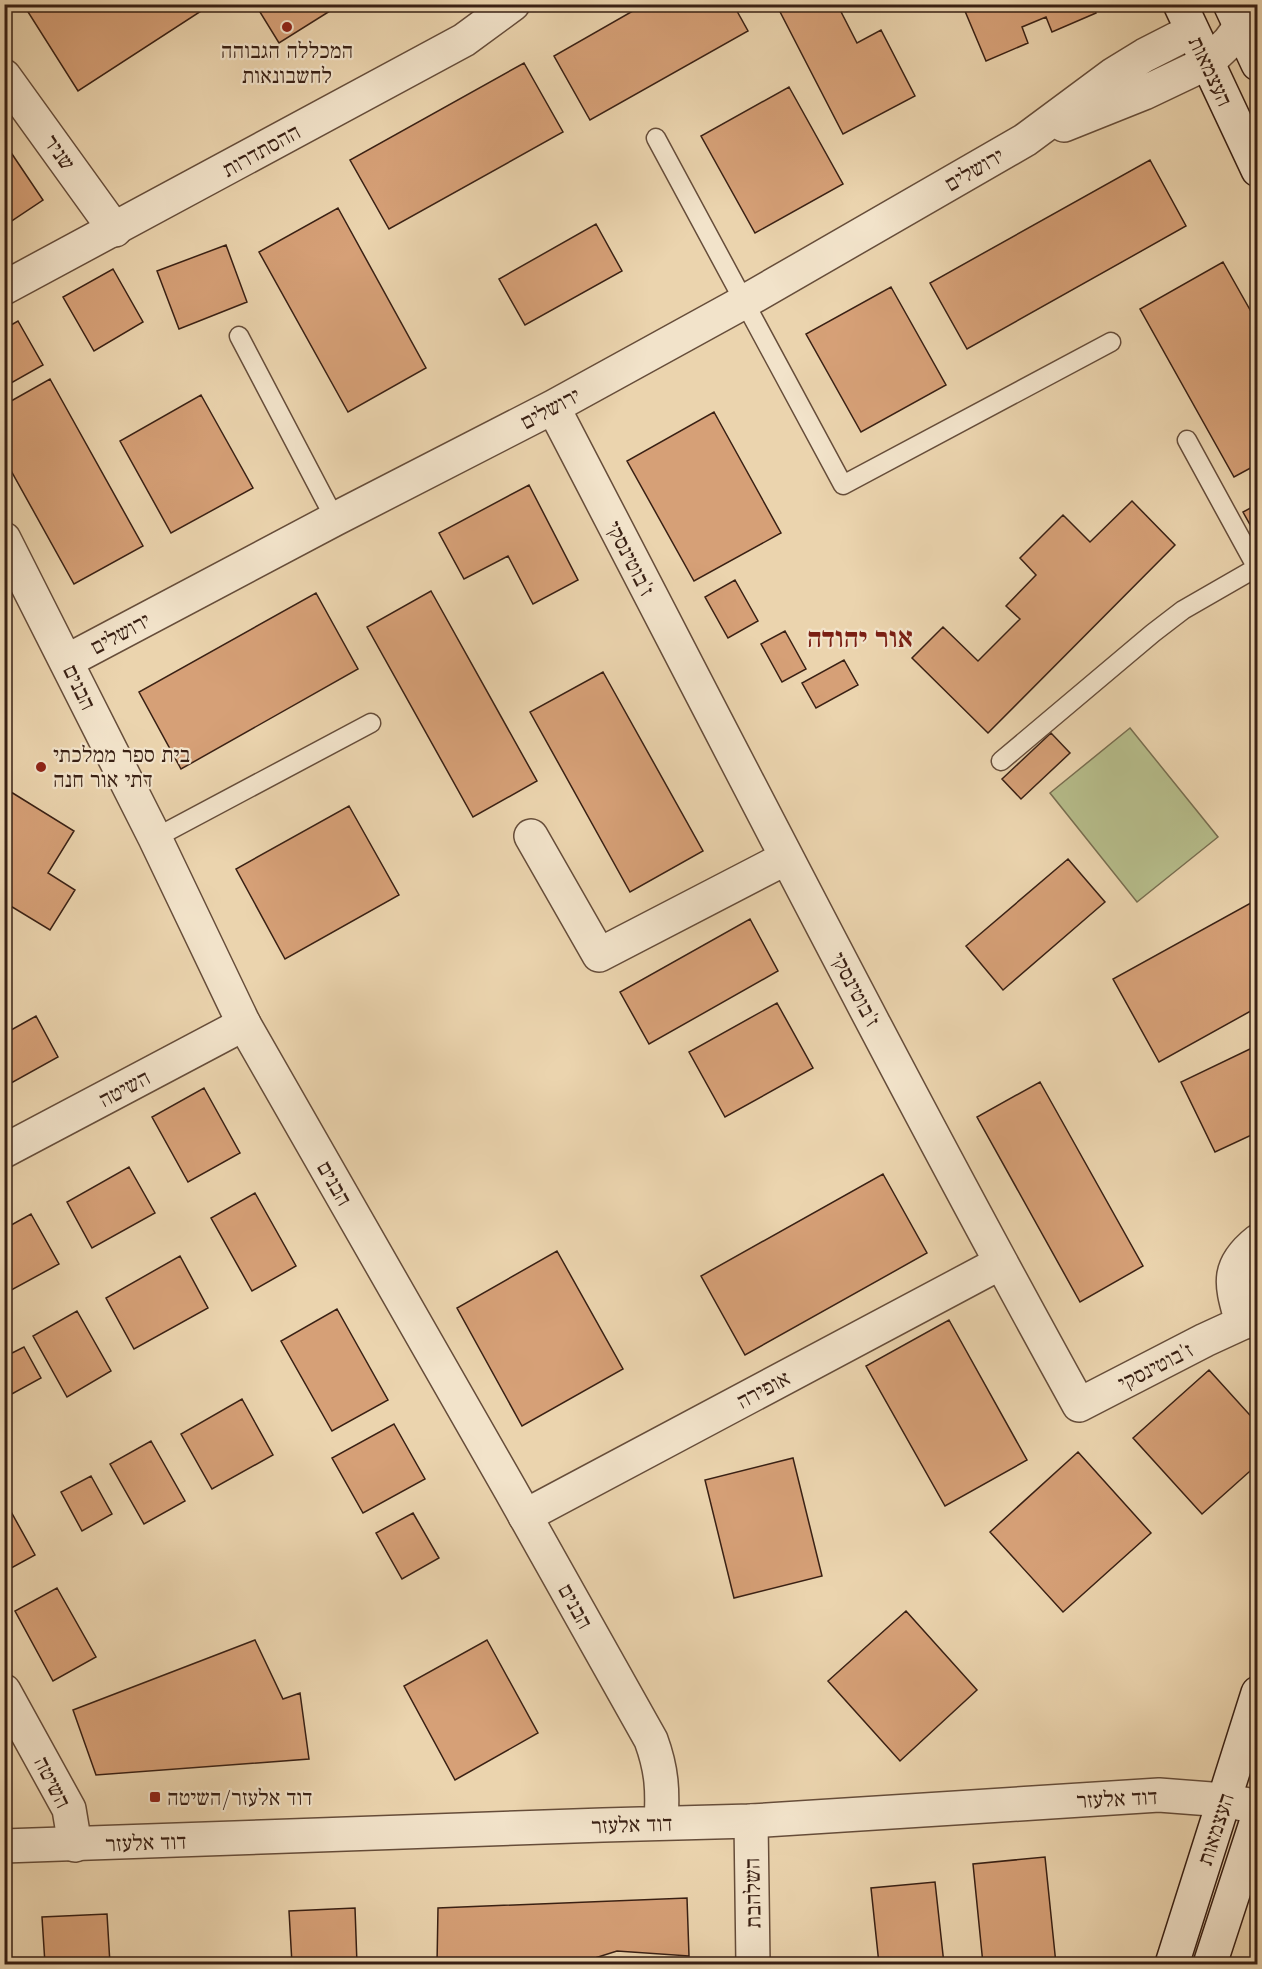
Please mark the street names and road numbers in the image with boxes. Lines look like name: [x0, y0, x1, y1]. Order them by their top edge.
street label: העצמאות: [1183, 33, 1235, 110]
street label: ההסתדרות: [219, 121, 305, 182]
street label: שניר: [39, 132, 78, 175]
street label: ירושלים: [941, 144, 1008, 196]
street label: ירושלים: [517, 384, 584, 435]
street label: ז'בוטינסקי: [601, 518, 657, 600]
street label: ירושלים: [87, 609, 154, 660]
street label: הבנים: [58, 662, 98, 714]
street label: ז'בוטינסקי: [826, 949, 883, 1031]
street label: השיטה: [96, 1067, 154, 1112]
street label: הבנים: [312, 1158, 355, 1210]
street label: ז'בוטינסקי: [1115, 1340, 1197, 1396]
street label: אופירה: [734, 1368, 794, 1414]
street label: הבנים: [553, 1581, 595, 1633]
street label: השיטה: [29, 1754, 73, 1812]
street label: דוד אלעזר: [1076, 1786, 1158, 1813]
street label: העצמאות: [1195, 1791, 1239, 1868]
street label: דוד אלעזר: [591, 1813, 673, 1838]
street label: דוד אלעזר: [105, 1831, 187, 1856]
street label: השלהבת: [741, 1857, 766, 1928]

